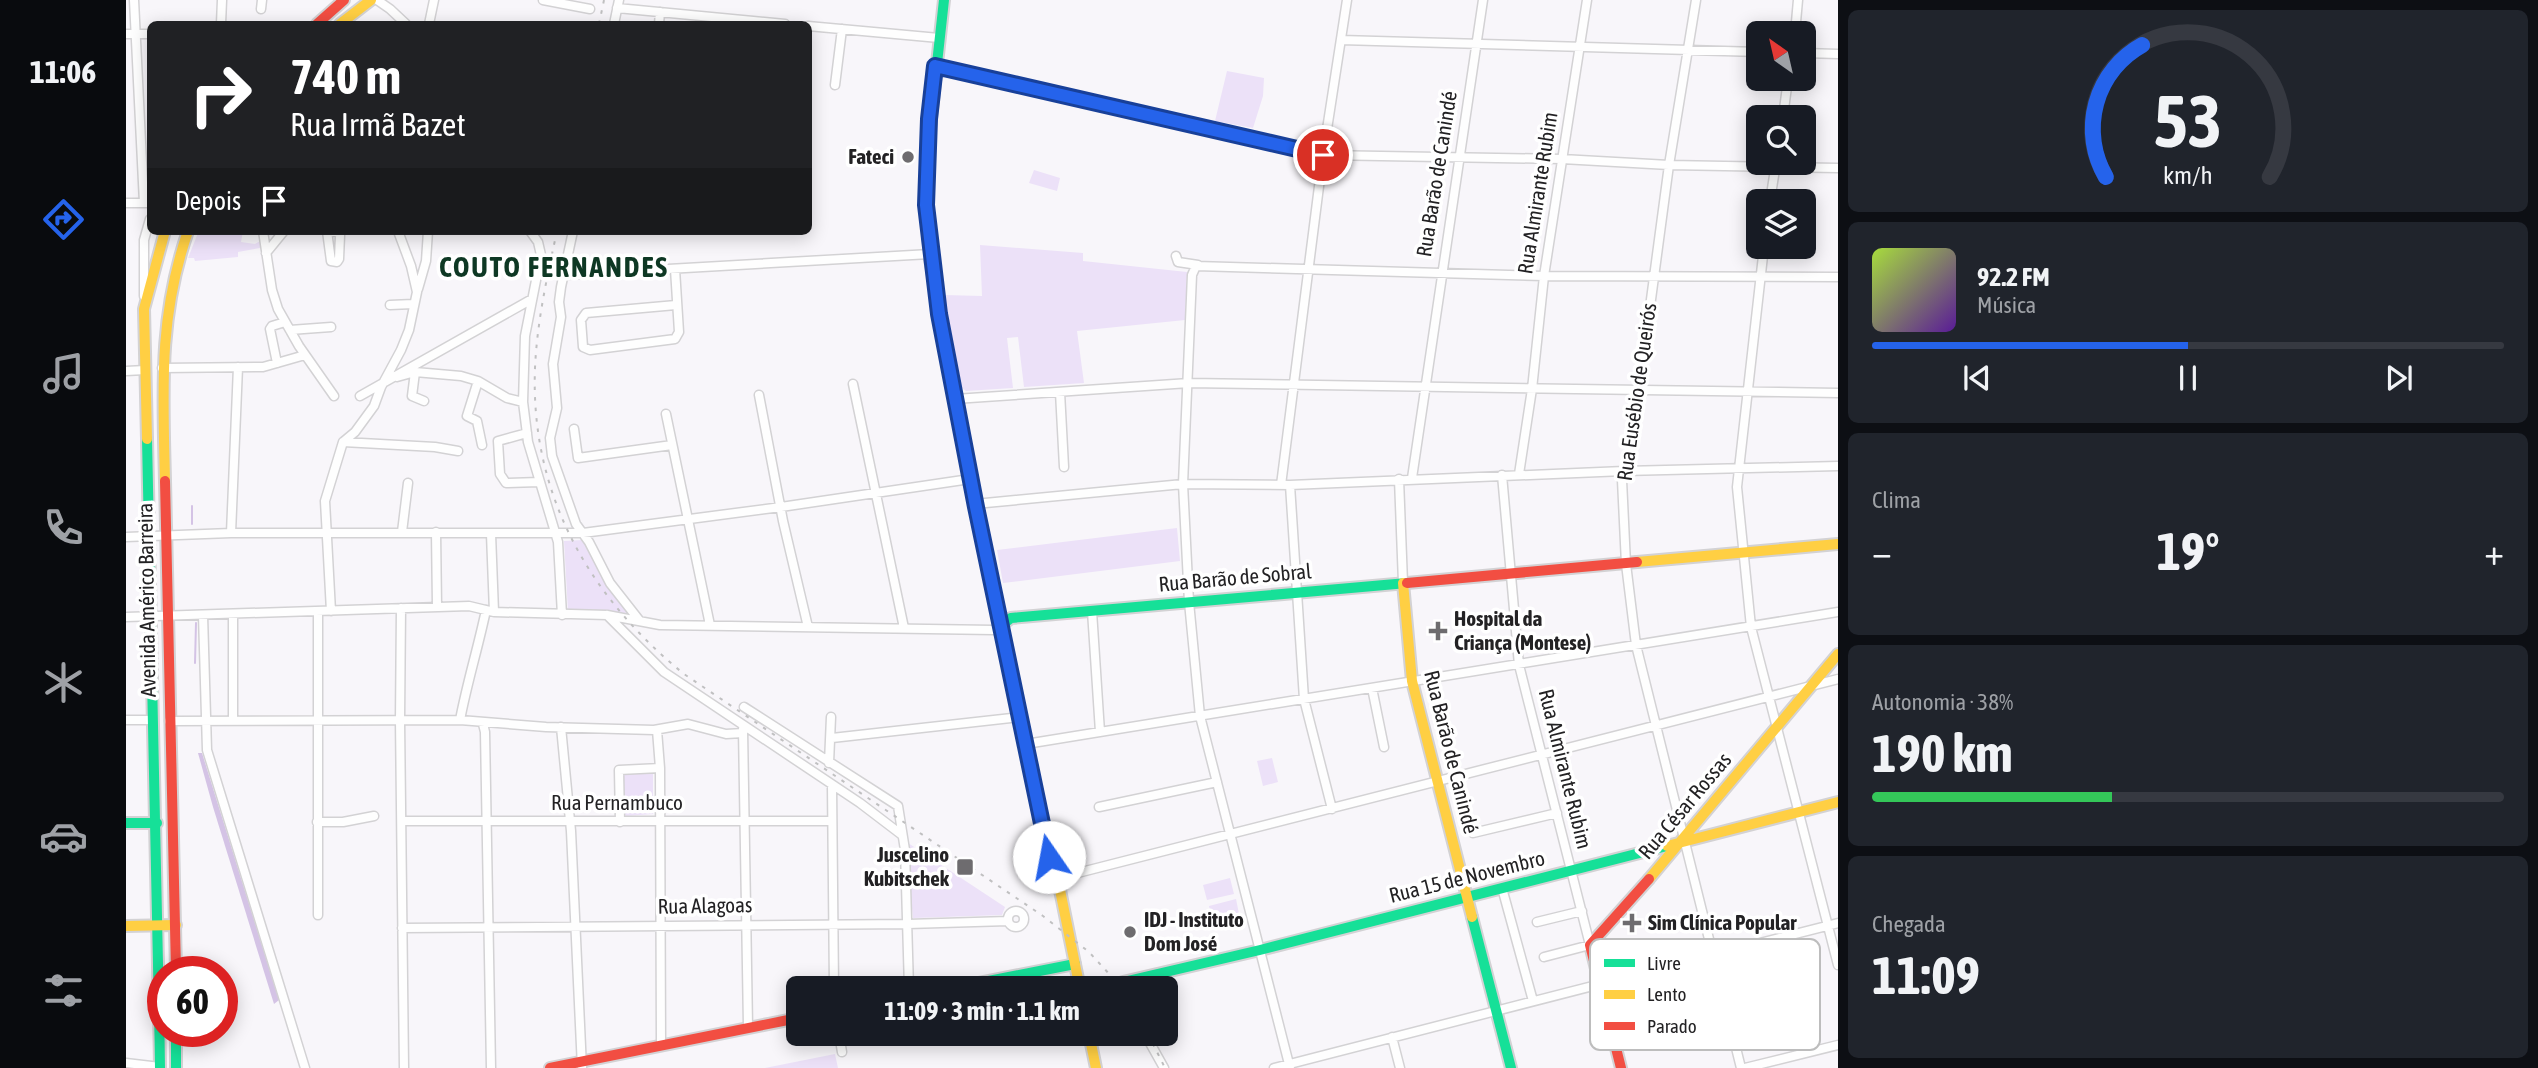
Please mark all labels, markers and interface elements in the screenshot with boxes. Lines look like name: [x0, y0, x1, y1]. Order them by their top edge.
north arrow: [1746, 21, 1816, 91]
map controls: [1746, 21, 1816, 259]
text: 740 m: [290, 48, 401, 104]
icon: right: [175, 49, 266, 140]
text: 11:06: [30, 53, 96, 90]
text: 53: [2154, 79, 2222, 162]
street label: Rua Barão de Canindé: [1411, 89, 1461, 258]
button: search: [1746, 105, 1816, 175]
text: Rua Irmã Bazet: [290, 106, 466, 143]
street label: Rua Almirante Rubim: [1512, 110, 1562, 276]
pin: [1293, 125, 1353, 185]
icon: arrive: [1304, 136, 1342, 174]
place label: Fateci: [848, 144, 894, 168]
marker: Fateci: [900, 149, 916, 165]
text: km/h: [2163, 161, 2213, 189]
icon: arrive: [255, 182, 293, 220]
text: Depois: [175, 186, 241, 216]
button: layers: [1746, 189, 1816, 259]
icon: directions: [39, 195, 88, 244]
district label: COUTO FERNANDES: [439, 251, 669, 283]
text: 92.2 FM: [1977, 262, 2050, 292]
text: Música: [1977, 292, 2036, 318]
street label: Rua Eusébio de Queirós: [1612, 301, 1660, 482]
icon: music: [39, 349, 88, 398]
icon: previous: [1958, 359, 1996, 397]
icon: pause: [2169, 359, 2207, 397]
icon: next: [2380, 359, 2418, 397]
text: Clima: [1872, 487, 1921, 513]
icon: phone: [39, 503, 88, 552]
street label: Avenida Américo Barreira: [132, 503, 160, 697]
text: 19°: [2156, 521, 2220, 581]
text: −: [1872, 530, 1892, 573]
text: +: [2484, 530, 2504, 573]
street label: Rua Barão de Sobral: [1157, 558, 1313, 596]
place label: Hospital da Criança (Montese): [1454, 606, 1591, 654]
marker: Hospital da Criança (Montese): [1428, 621, 1448, 641]
icon: climate: [39, 658, 88, 707]
street label: Rua Barão de Canindé: [1420, 668, 1484, 836]
street label: Rua Almirante Rubim: [1535, 686, 1597, 851]
text: Autonomia · 38%: [1872, 689, 2013, 715]
text: 190 km: [1872, 723, 2013, 783]
street label: Rua César Rossas: [1633, 748, 1735, 863]
street label: Rua Pernambuco: [551, 790, 683, 814]
icon: car: [39, 812, 88, 861]
position arrow: [1012, 820, 1086, 894]
place label: Juscelino Kubitschek: [864, 842, 950, 890]
street label: Rua 15 de Novembro: [1387, 845, 1547, 907]
marker: Juscelino Kubitschek: [955, 857, 975, 877]
street label: Rua Alagoas: [657, 892, 752, 918]
place label: IDJ - Instituto Dom José: [1144, 907, 1244, 955]
place label: Sim Clínica Popular: [1648, 910, 1797, 934]
text: Chegada: [1872, 911, 1946, 937]
marker: Sim Clínica Popular: [1622, 913, 1642, 933]
marker: IDJ - Instituto Dom José: [1122, 924, 1138, 940]
legend: [1590, 939, 1820, 1050]
text: 11:09: [1872, 945, 1980, 1005]
text: Livre: [1647, 952, 1681, 974]
speed limit sign: 60: [147, 956, 238, 1047]
icon: filters: [39, 966, 88, 1015]
text: Lento: [1647, 983, 1686, 1005]
text: 11:09 · 3 min · 1.1 km: [884, 996, 1080, 1026]
text: Parado: [1647, 1015, 1697, 1037]

